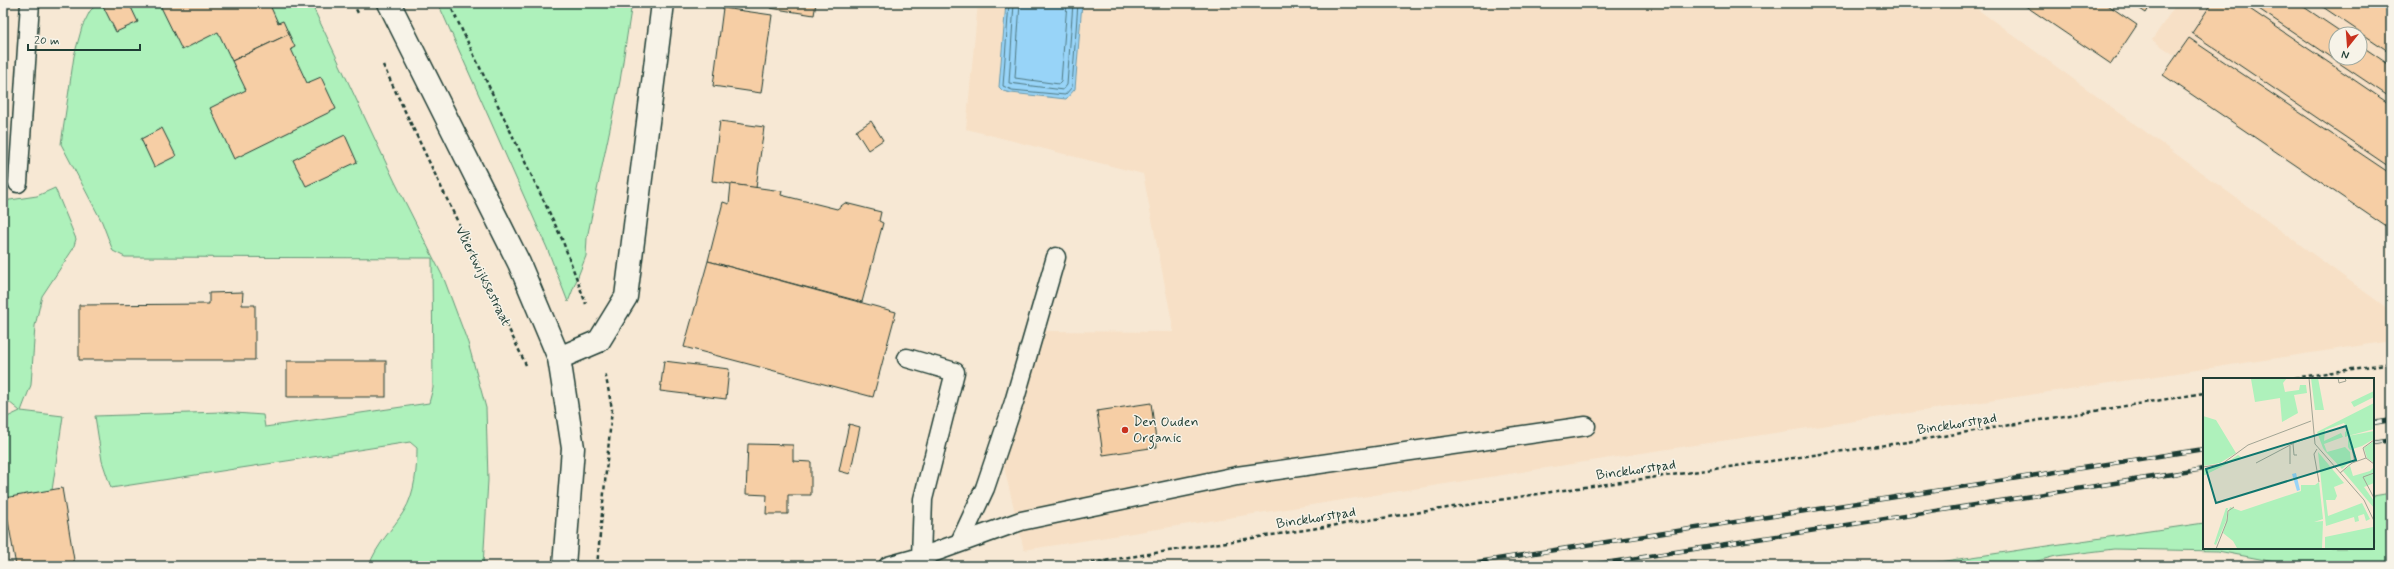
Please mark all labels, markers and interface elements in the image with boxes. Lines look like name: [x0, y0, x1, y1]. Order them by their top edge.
scale bar: [28, 26, 140, 52]
north arrow: [2328, 26, 2368, 66]
text: 20 m: [34, 33, 60, 49]
text: N: [2340, 47, 2351, 62]
street label: Vliertwijksestraat: [451, 223, 515, 329]
inset map: [2203, 378, 2374, 549]
street label: Binckhorstpad: [1916, 409, 1998, 439]
place label: Den Ouden Organic: [1133, 413, 1199, 449]
marker: Den Ouden Organic: [1120, 425, 1130, 435]
street label: Binckhorstpad: [1595, 456, 1677, 484]
street label: Binckhorstpad: [1275, 503, 1357, 533]

